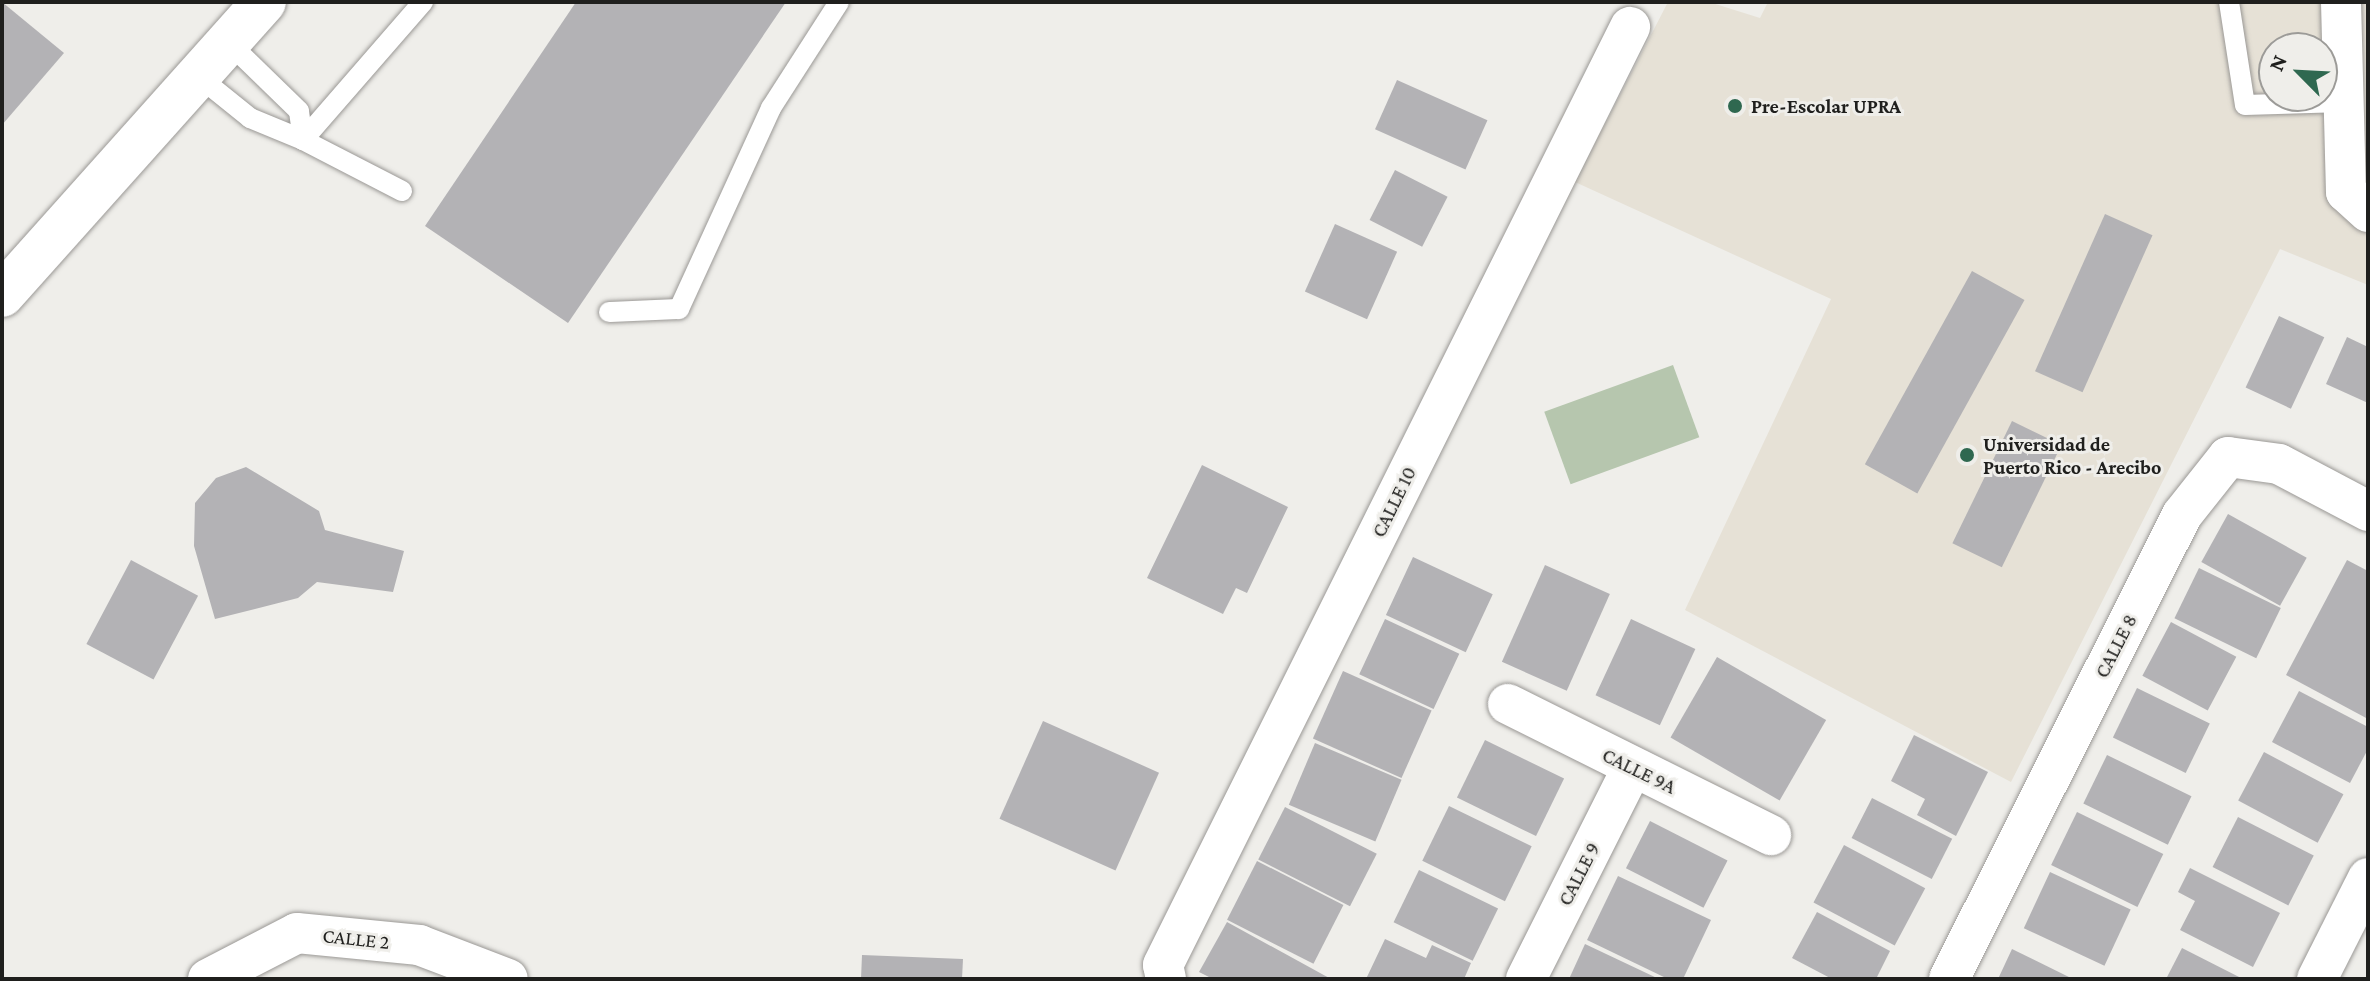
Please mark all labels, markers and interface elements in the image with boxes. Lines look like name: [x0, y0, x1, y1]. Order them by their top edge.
north arrow: [2258, 32, 2338, 112]
text: N: [2263, 51, 2292, 75]
place label: Pre-Escolar UPRA: [1751, 94, 1901, 118]
marker: Pre-Escolar UPRA: [1726, 97, 1744, 115]
place label: Universidad de Puerto Rico - Arecibo: [1983, 432, 2161, 479]
marker: Universidad de Puerto Rico - Arecibo: [1958, 446, 1976, 464]
street label: CALLE 10: [1367, 463, 1421, 541]
street label: CALLE 8: [2090, 610, 2142, 682]
street label: CALLE 9A: [1598, 743, 1680, 799]
street label: CALLE 9: [1553, 838, 1605, 910]
street label: CALLE 2: [321, 924, 391, 954]

